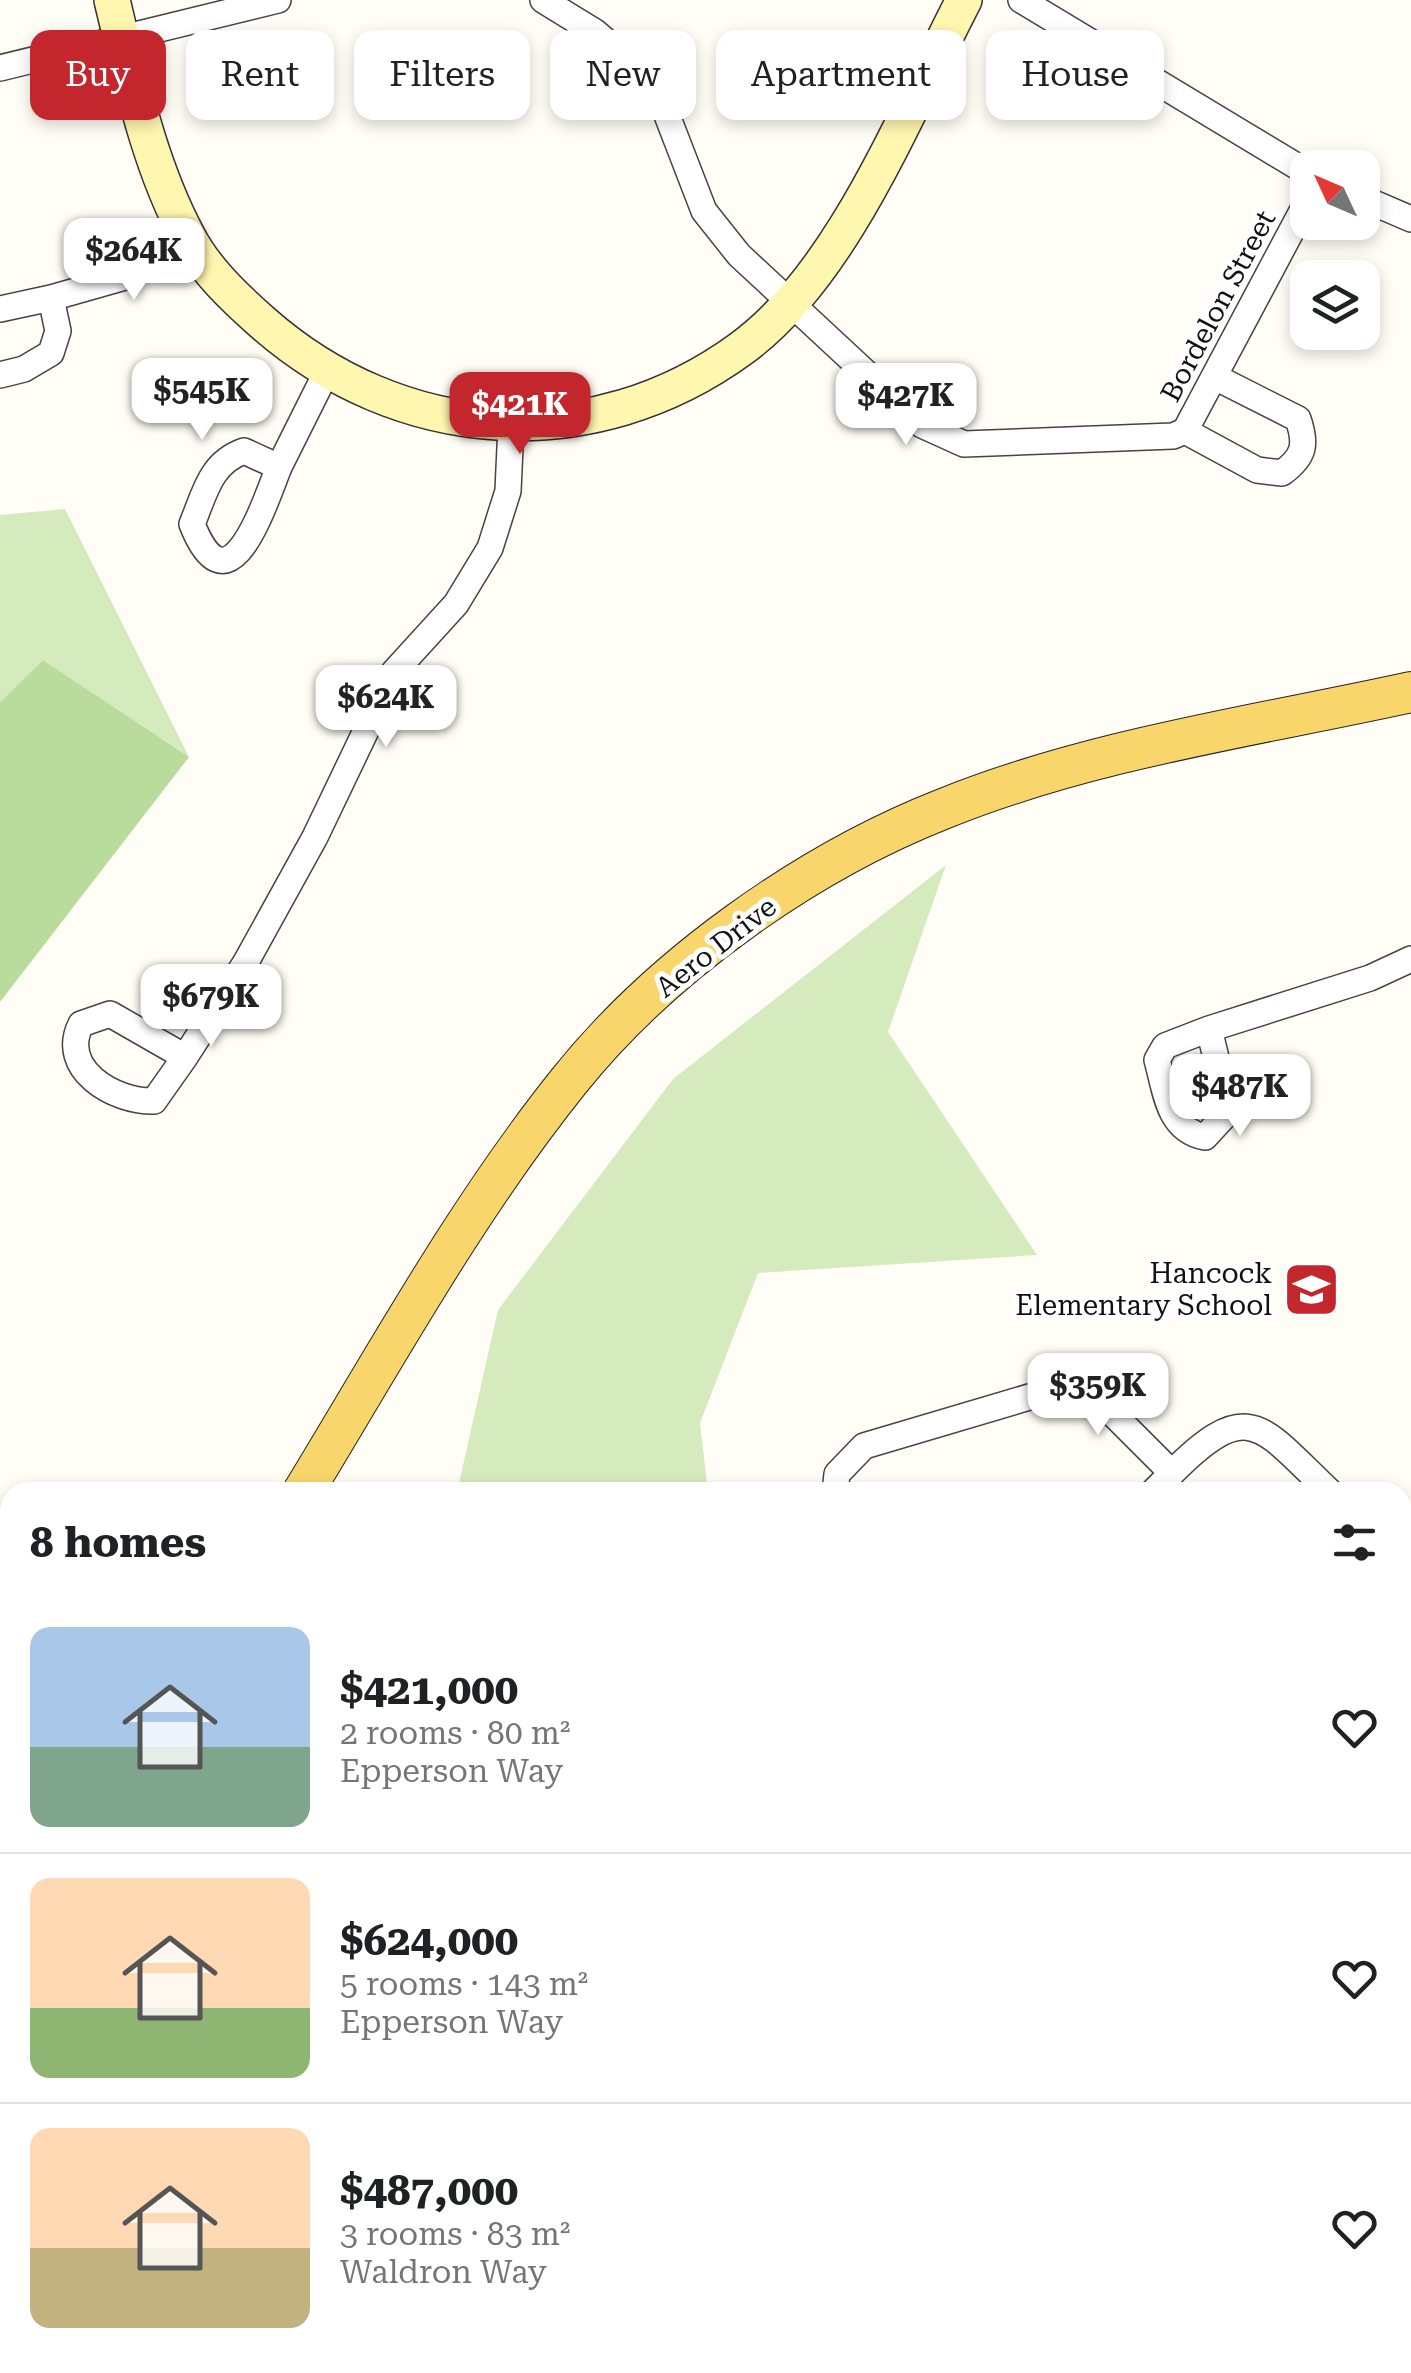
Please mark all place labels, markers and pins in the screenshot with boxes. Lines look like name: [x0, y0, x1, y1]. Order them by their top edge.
pin: $264K: [64, 218, 204, 303]
pin: $545K: [132, 358, 272, 443]
pin: $427K: [836, 363, 976, 448]
pin: $421K: [450, 372, 590, 457]
pin: $624K: [316, 665, 456, 750]
pin: $679K: [141, 964, 281, 1049]
pin: $487K: [1170, 1054, 1310, 1139]
place label: Hancock Elementary School: [1015, 1257, 1272, 1322]
school or university icon: Hancock Elementary School: [1281, 1259, 1341, 1319]
pin: $359K: [1028, 1353, 1168, 1438]

